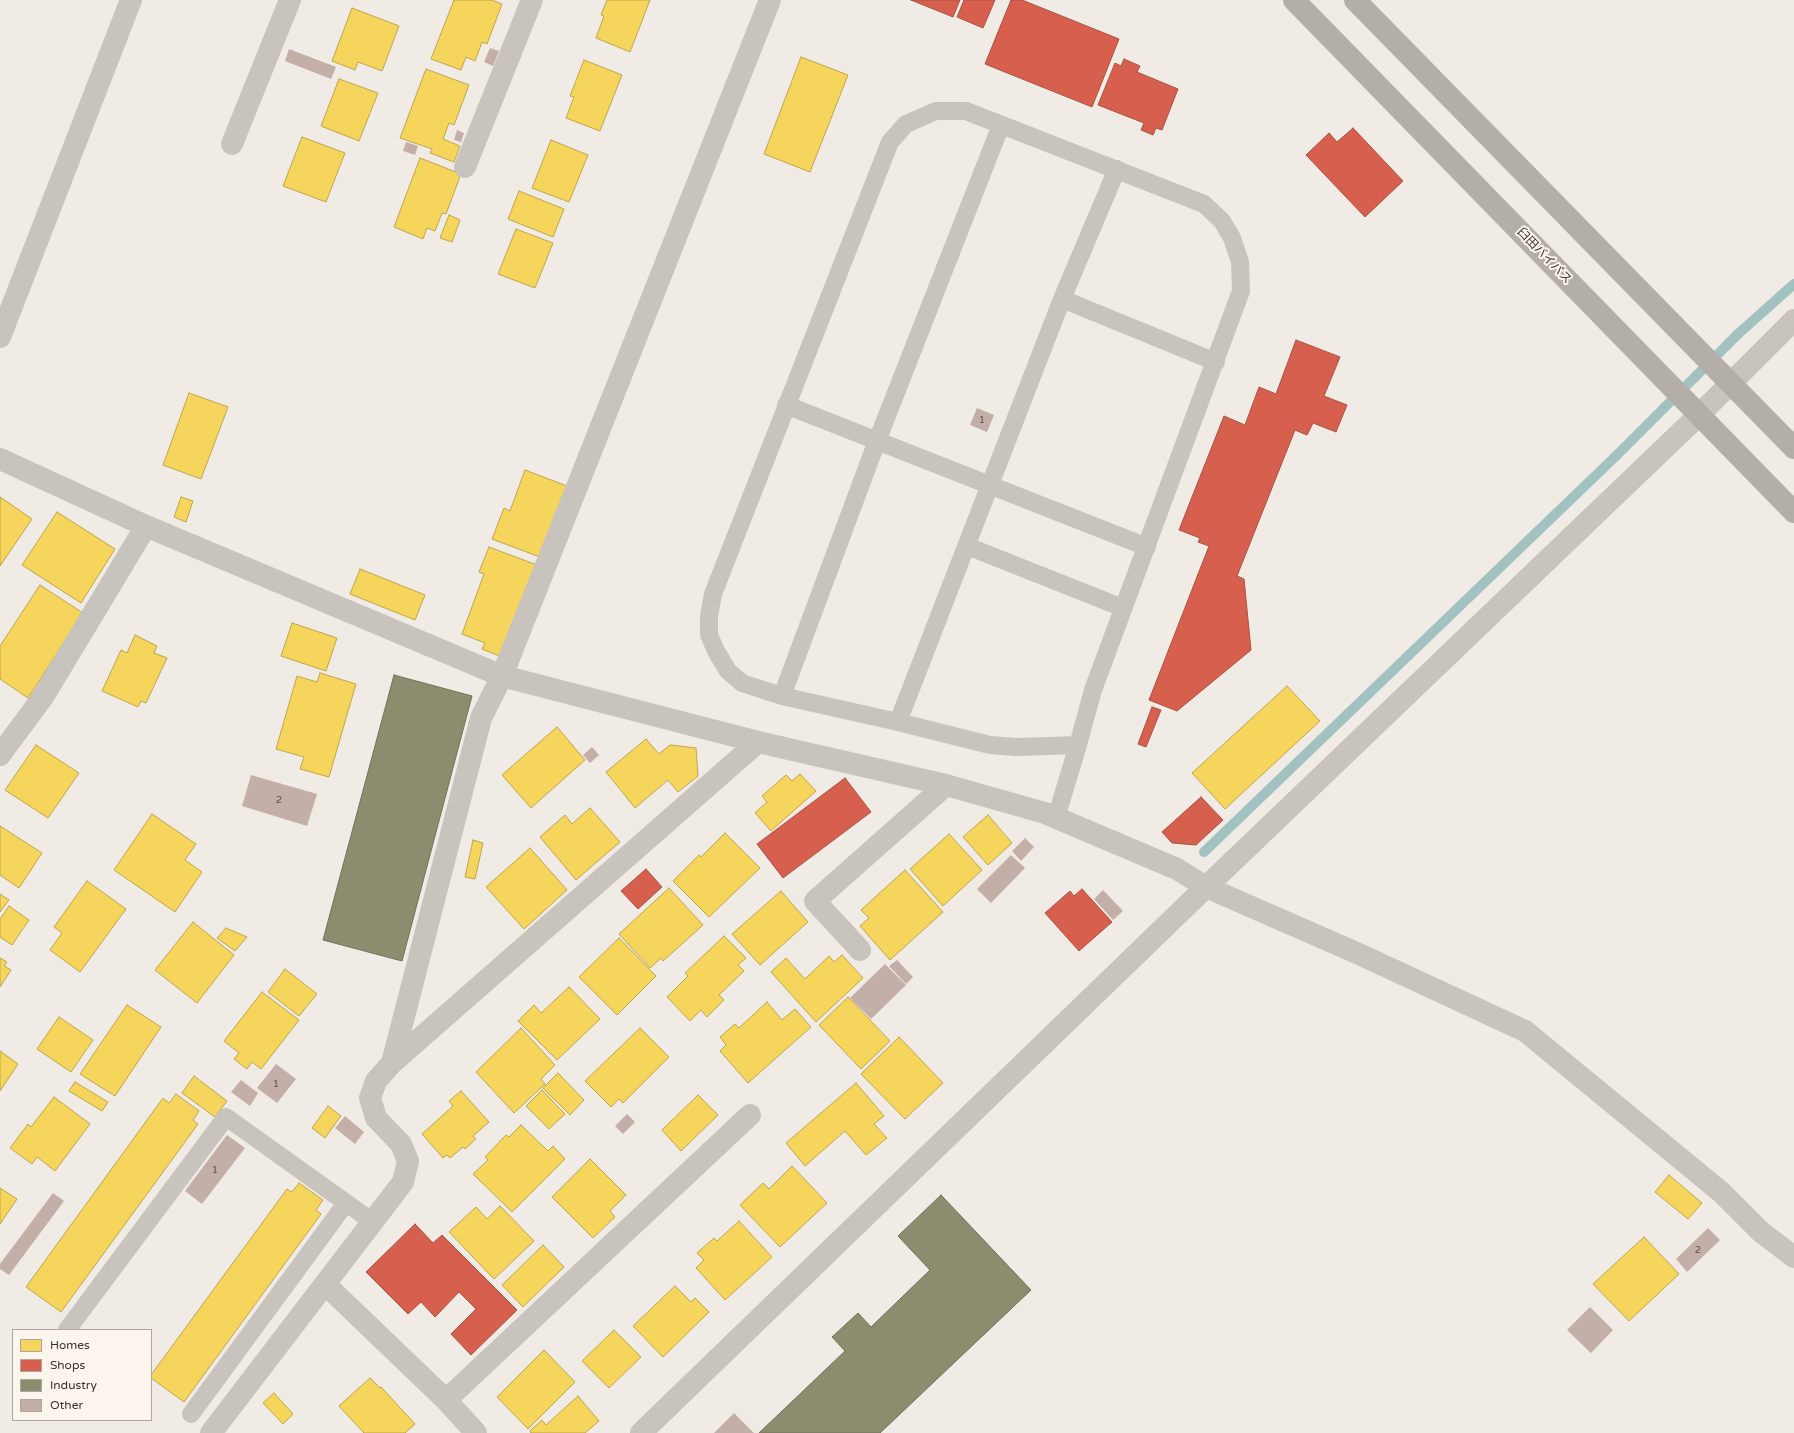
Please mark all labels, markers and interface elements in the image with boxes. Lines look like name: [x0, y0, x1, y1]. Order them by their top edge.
street label: 臼田バイパス: [1514, 225, 1574, 287]
house number: 1: [979, 414, 985, 426]
house number: 2: [276, 794, 282, 806]
house number: 1: [273, 1078, 279, 1090]
house number: 1: [212, 1164, 218, 1176]
house number: 2: [1695, 1244, 1701, 1256]
legend: [12, 1329, 152, 1421]
text: Homes: [50, 1338, 90, 1352]
text: Shops: [50, 1358, 85, 1372]
text: Industry: [50, 1378, 97, 1392]
text: Other: [50, 1398, 83, 1412]

